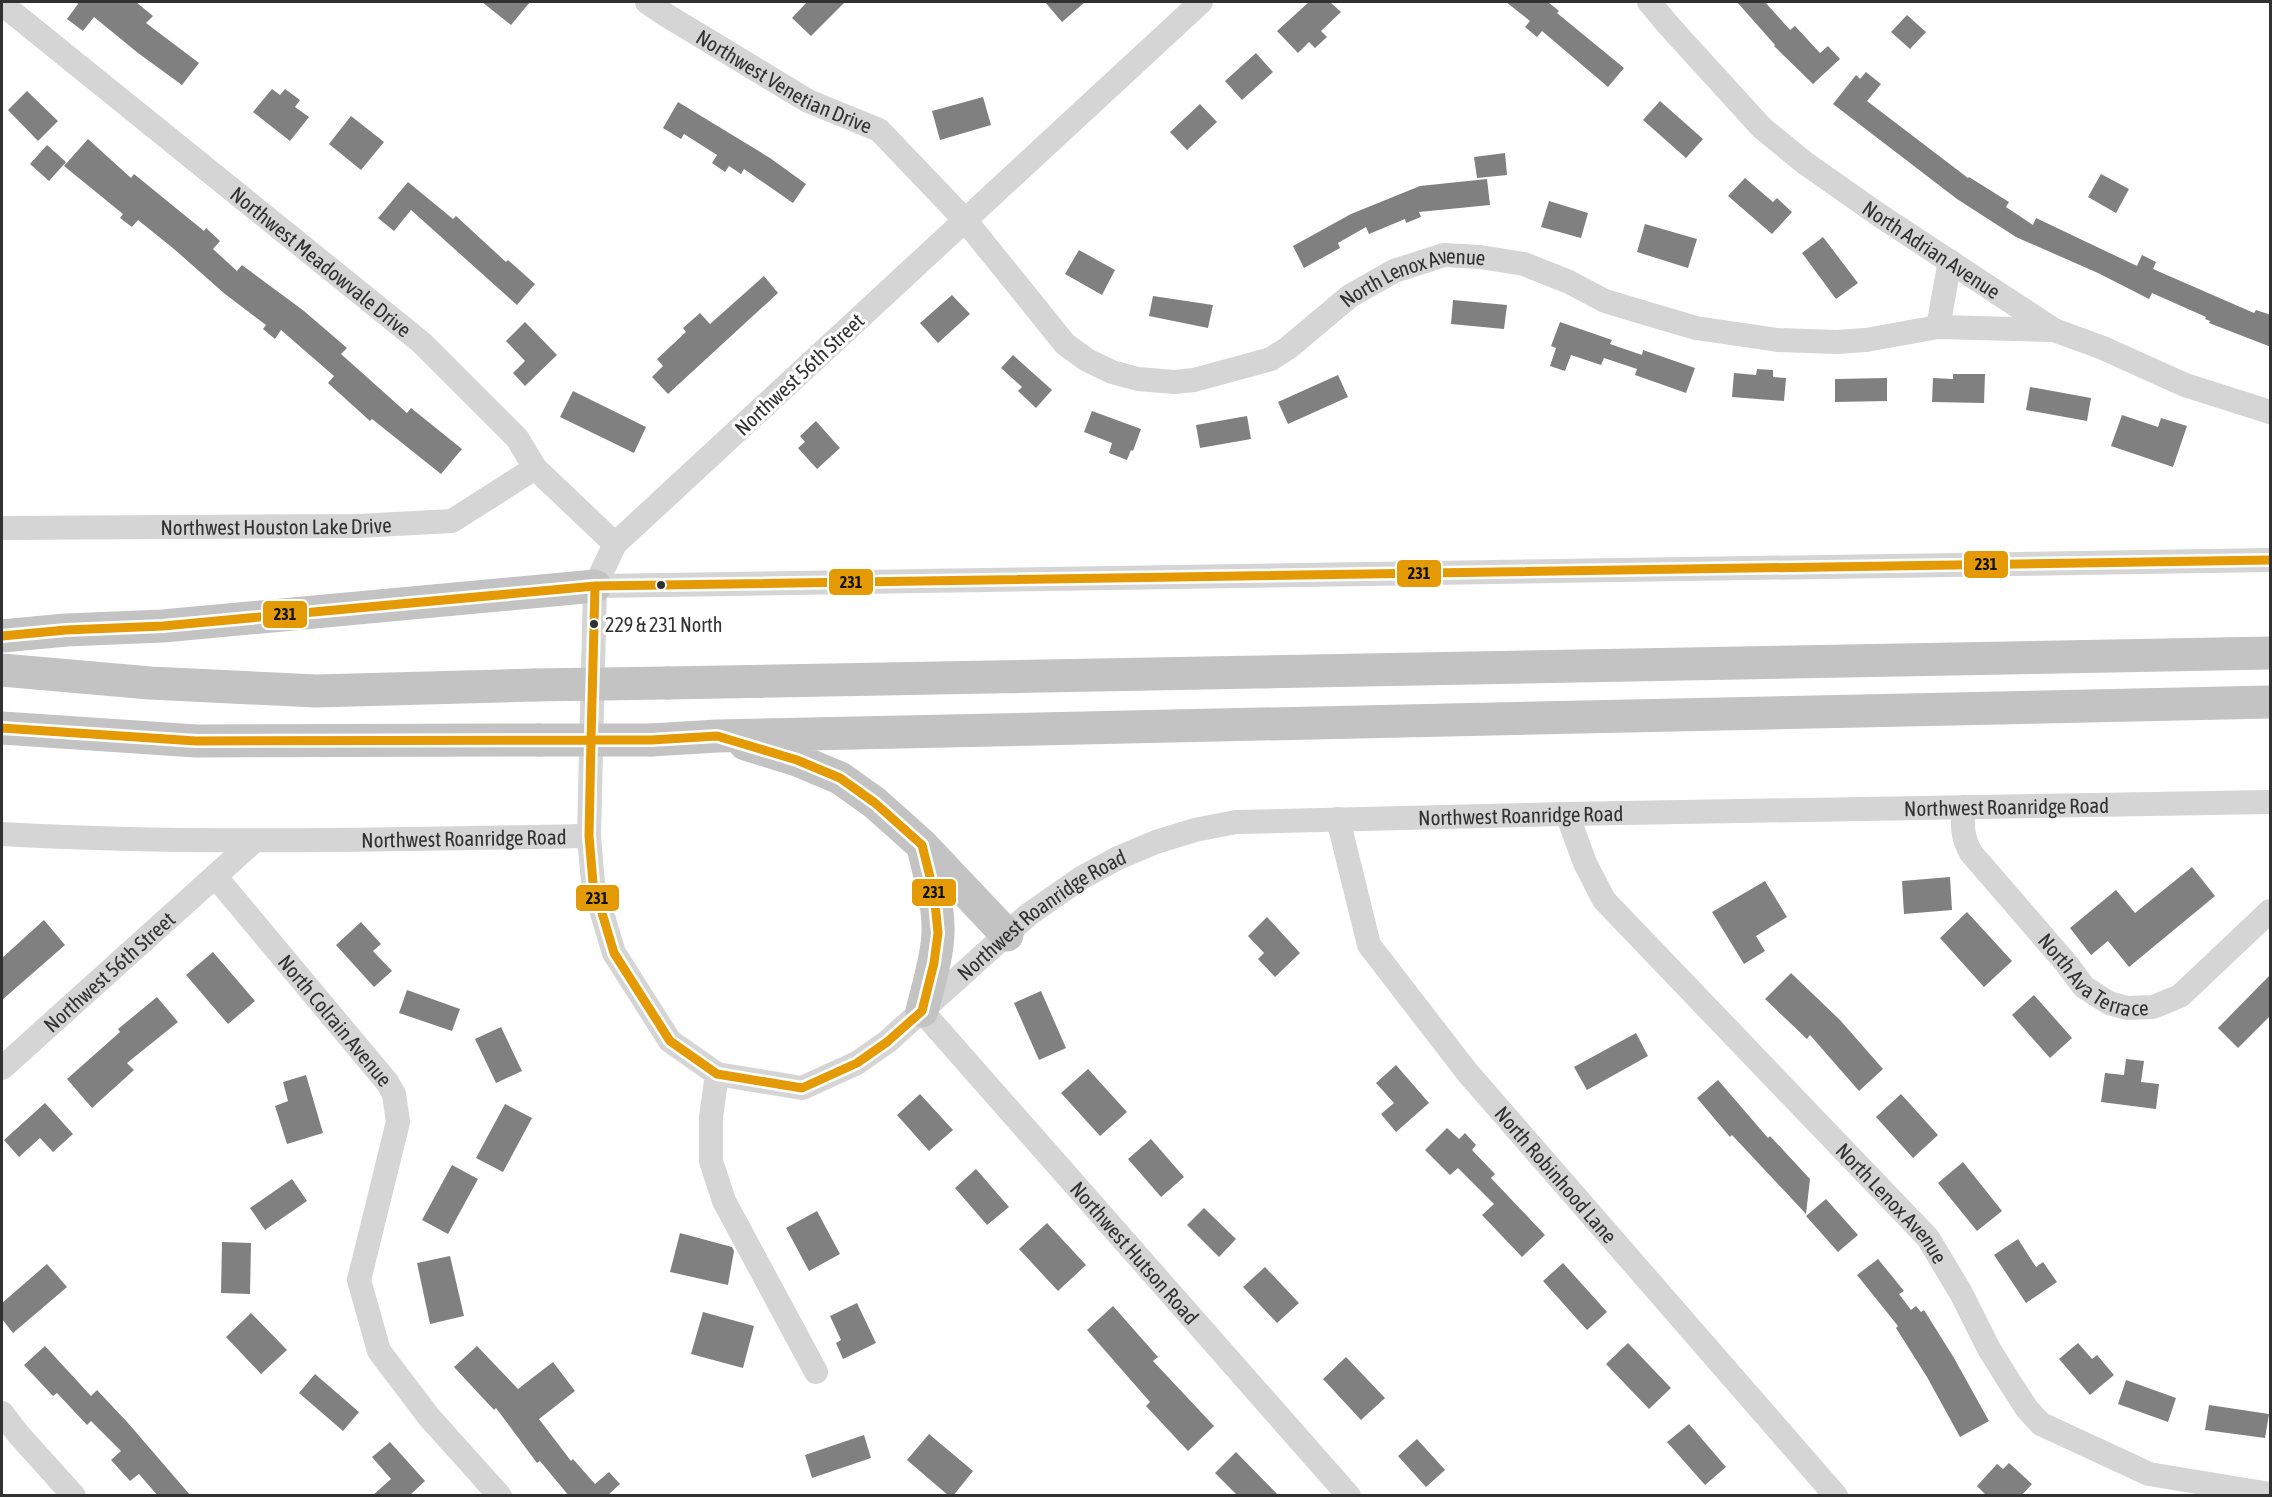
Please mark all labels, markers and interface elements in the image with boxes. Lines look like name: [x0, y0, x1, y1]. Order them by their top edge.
street label: Northwest Venetian Drive: [692, 24, 876, 138]
street label: Northwest Meadowvale Drive: [226, 181, 416, 342]
street label: North Adrian Avenue: [1858, 195, 2005, 303]
street label: North Lenox Avenue: [1335, 243, 1487, 312]
street label: Northwest 56th Street: [730, 308, 868, 440]
street label: Northwest Houston Lake Drive: [160, 512, 392, 539]
line badge: 231: [1963, 550, 2009, 579]
text: 231: [1975, 555, 1998, 573]
line badge: 231: [1396, 559, 1442, 588]
text: 231: [1408, 564, 1431, 582]
line badge: 231: [828, 568, 874, 596]
text: 231: [840, 573, 863, 591]
unlabelled marker: [655, 579, 667, 591]
line badge: 231: [262, 600, 308, 629]
text: 231: [274, 605, 297, 623]
place label: 229 & 231 North: [605, 613, 722, 636]
marker: 229 & 231 North: [588, 618, 600, 630]
street label: Northwest Roanridge Road: [1904, 793, 2109, 820]
street label: Northwest Roanridge Road: [1418, 801, 1623, 830]
street label: Northwest Roanridge Road: [361, 824, 567, 852]
street label: Northwest Roanridge Road: [952, 844, 1129, 985]
line badge: 231: [911, 878, 957, 907]
text: 231: [923, 883, 946, 901]
line badge: 231: [575, 884, 620, 912]
text: 231: [586, 889, 609, 907]
street label: Northwest 56th Street: [39, 907, 179, 1037]
street label: North Ava Terrace: [2034, 928, 2149, 1021]
street label: North Colrain Avenue: [274, 950, 397, 1091]
street label: North Robinhood Lane: [1490, 1101, 1622, 1248]
street label: North Lenox Avenue: [1831, 1138, 1952, 1268]
street label: Northwest Hutson Road: [1066, 1177, 1204, 1329]

